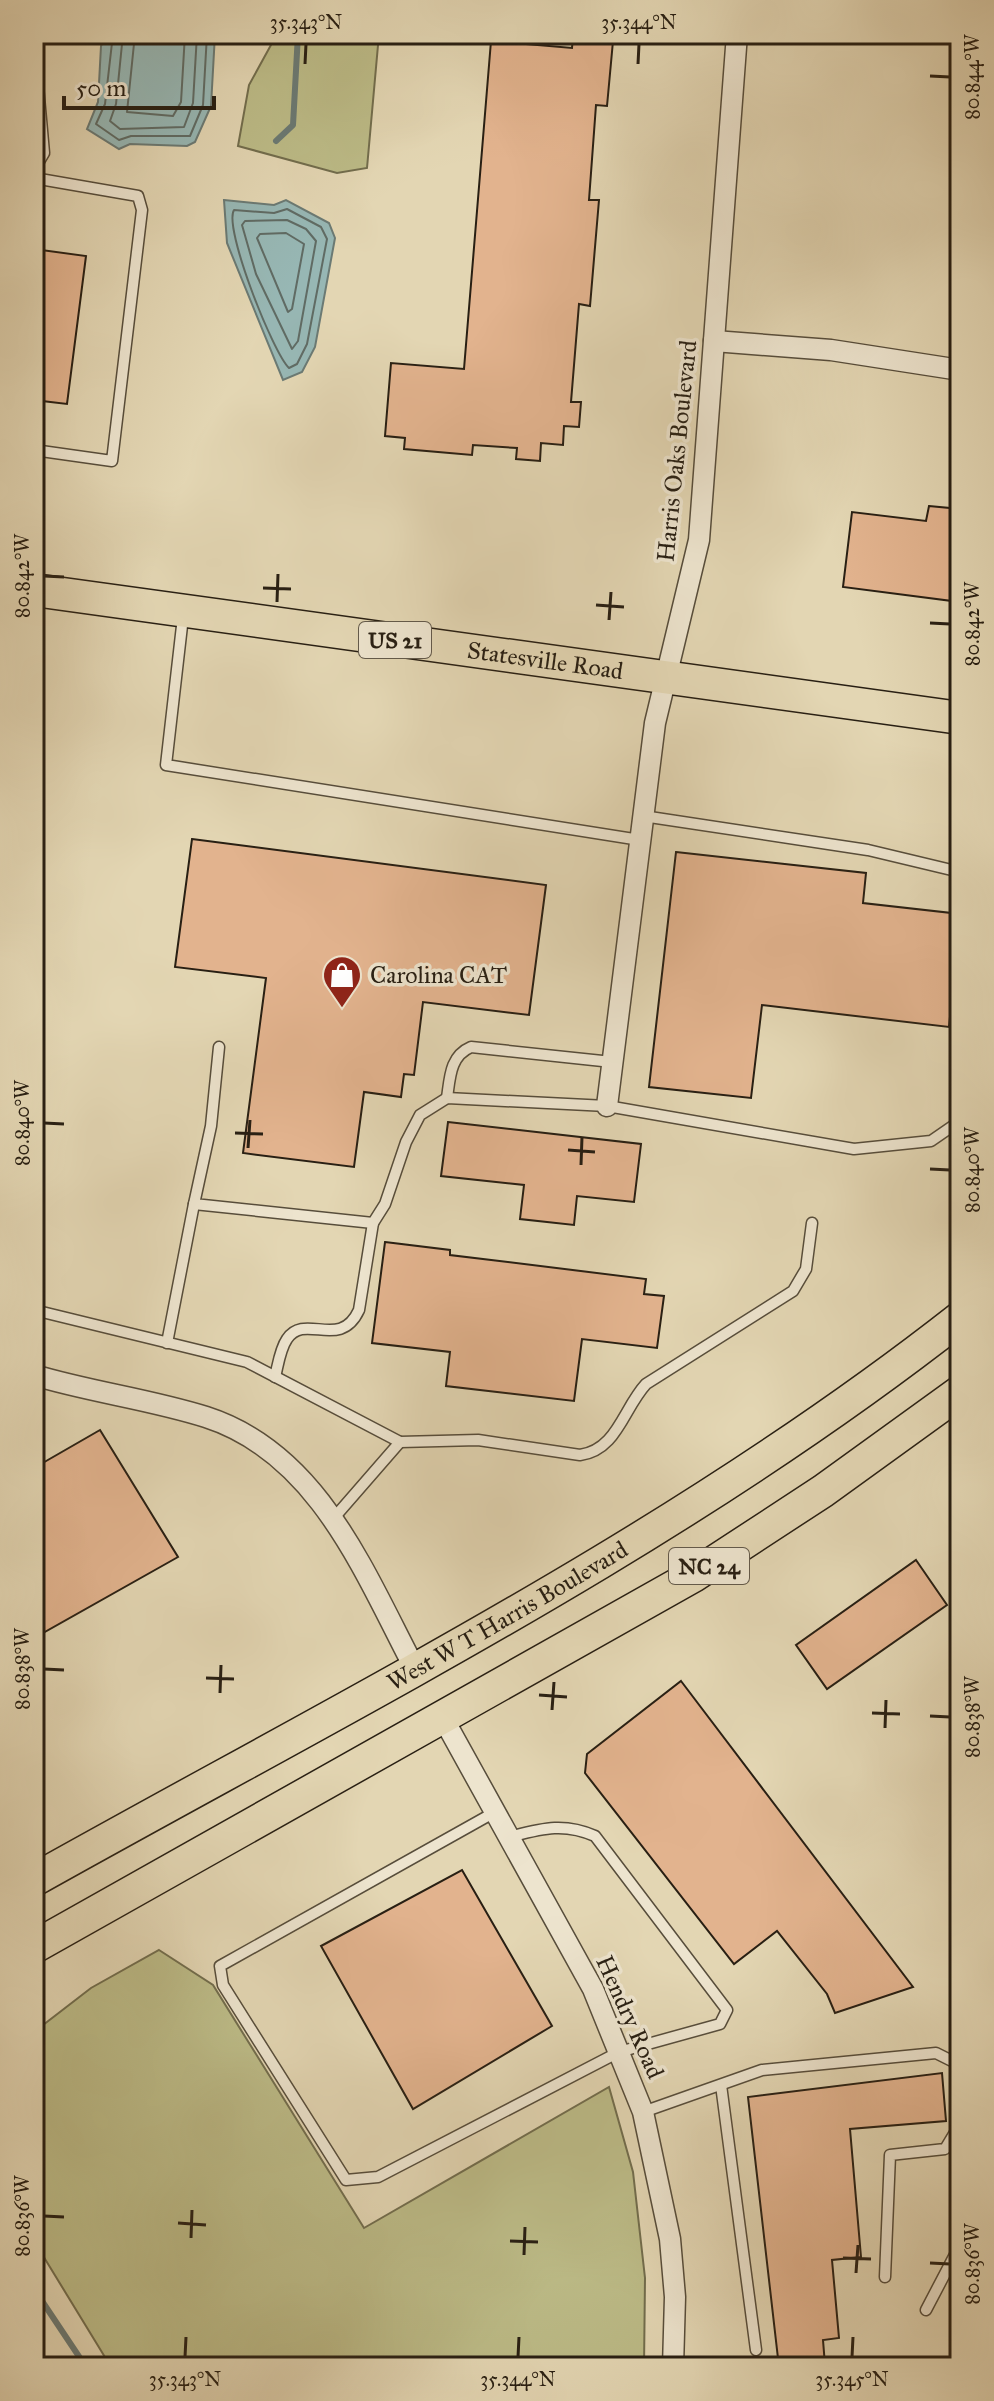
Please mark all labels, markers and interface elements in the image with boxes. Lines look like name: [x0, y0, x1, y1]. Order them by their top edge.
text: 35.343°N: [270, 10, 342, 34]
text: 35.344°N: [601, 10, 677, 34]
text: 80.844°W: [960, 33, 984, 120]
scale bar: [64, 60, 214, 110]
text: 50 m: [76, 73, 126, 103]
street label: Harris Oaks Boulevard: [650, 339, 704, 563]
text: 80.842°W: [10, 533, 34, 618]
text: 80.842°W: [960, 581, 984, 666]
road number: US 21: [359, 622, 431, 658]
street label: Statesville Road: [465, 635, 625, 686]
shop icon: Carolina CAT: [321, 954, 363, 1009]
place label: Carolina CAT: [370, 960, 507, 990]
text: 80.840°W: [10, 1079, 34, 1166]
text: 80.840°W: [960, 1126, 984, 1213]
street label: West W T Harris Boulevard: [382, 1534, 633, 1697]
road number: NC 24: [669, 1548, 749, 1584]
text: 80.838°W: [10, 1627, 34, 1710]
text: 80.838°W: [960, 1675, 984, 1758]
street label: Hendry Road: [589, 1951, 671, 2083]
text: 80.836°W: [10, 2174, 34, 2257]
text: 80.836°W: [960, 2222, 984, 2305]
text: 35.343°N: [149, 2367, 221, 2391]
text: 35.344°N: [480, 2367, 556, 2391]
text: 35.345°N: [815, 2367, 889, 2391]

